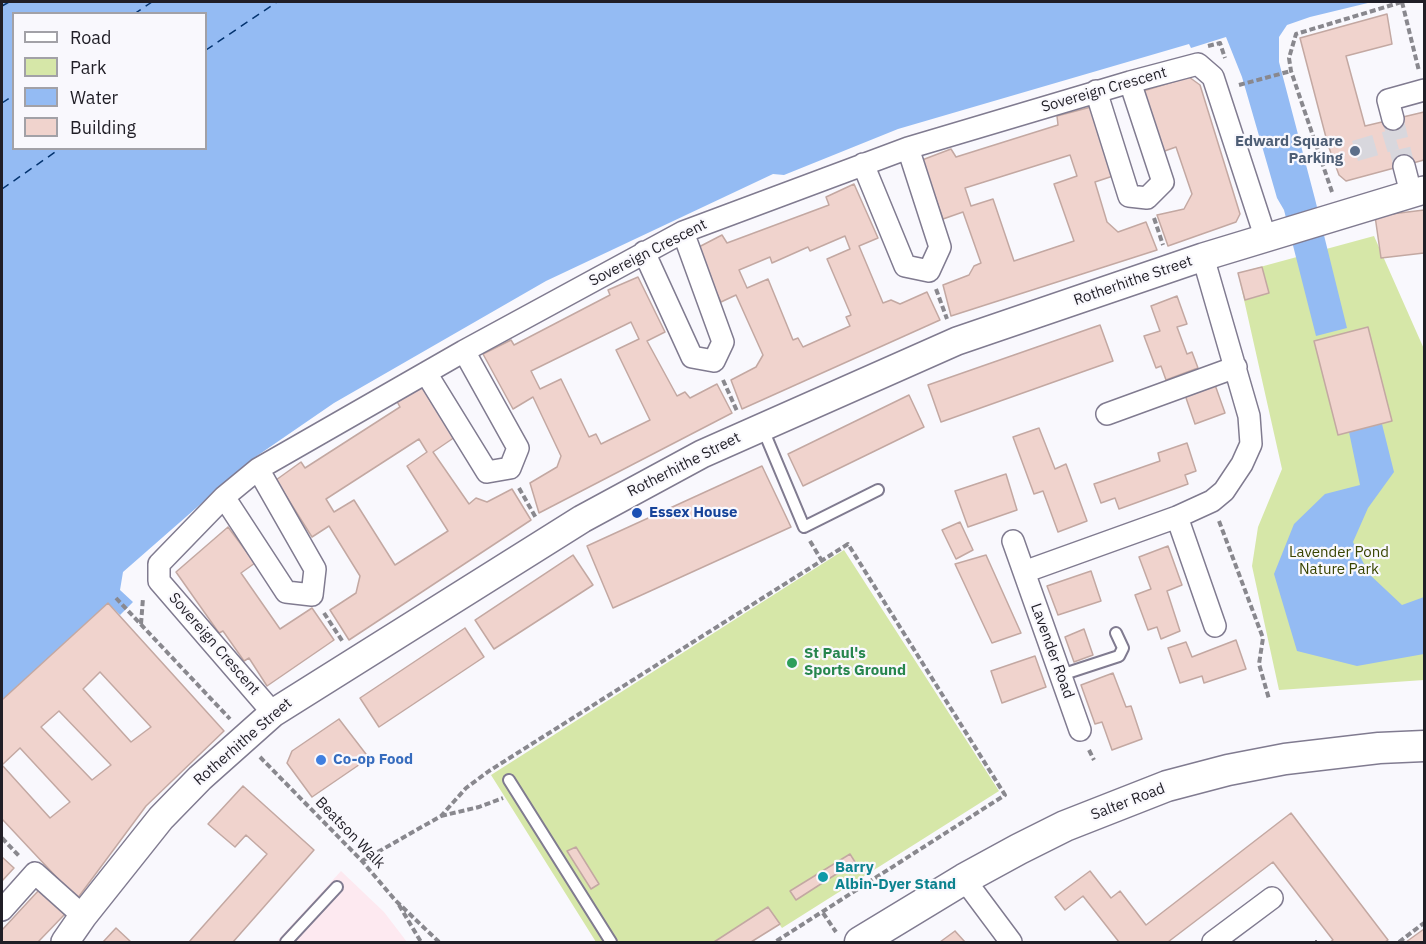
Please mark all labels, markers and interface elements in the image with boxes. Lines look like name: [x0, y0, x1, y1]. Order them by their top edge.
legend: [12, 12, 207, 150]
text: Road: [70, 26, 111, 49]
text: Park: [70, 56, 106, 79]
street label: Sovereign Crescent: [1039, 63, 1169, 117]
text: Water: [70, 86, 118, 109]
text: Building: [70, 116, 136, 139]
place label: Edward Square Parking: [1235, 133, 1343, 168]
marker: Edward Square Parking: [1348, 144, 1362, 158]
street label: Sovereign Crescent: [586, 216, 710, 290]
street label: Rotherhithe Street: [1071, 252, 1195, 310]
street label: Rotherhithe Street: [625, 429, 743, 501]
place label: Essex House: [649, 504, 737, 522]
marker: Essex House: [630, 506, 644, 520]
park label: Lavender Pond Nature Park: [1289, 544, 1389, 579]
street label: Sovereign Crescent: [165, 589, 263, 699]
street label: Lavender Road: [1026, 601, 1078, 701]
place label: St Paul's Sports Ground: [804, 645, 906, 680]
marker: St Paul's Sports Ground: [785, 656, 799, 670]
street label: Rotherhithe Street: [190, 694, 296, 790]
place label: Co-op Food: [333, 751, 413, 769]
marker: Co-op Food: [314, 753, 328, 767]
street label: Salter Road: [1089, 780, 1167, 824]
street label: Beatson Walk: [311, 794, 389, 872]
place label: Barry Albin-Dyer Stand: [835, 859, 956, 894]
marker: Barry Albin-Dyer Stand: [816, 870, 830, 884]

